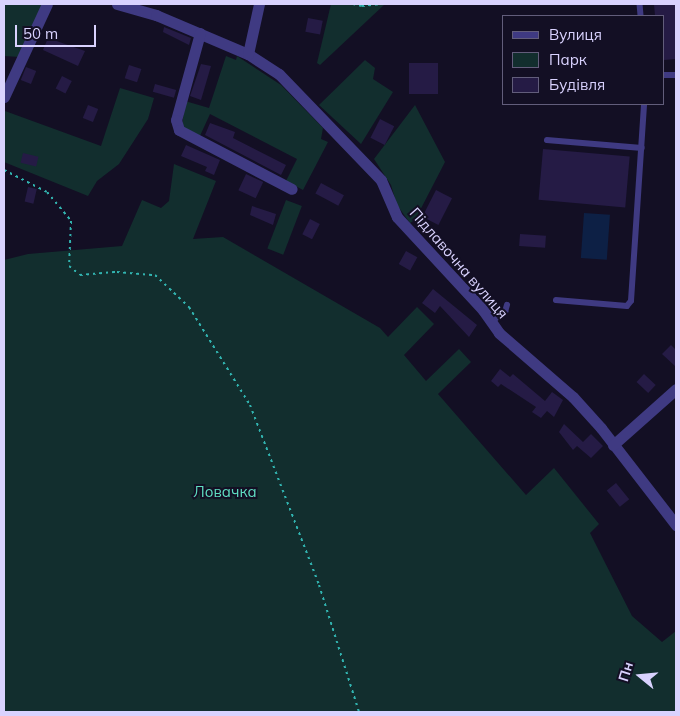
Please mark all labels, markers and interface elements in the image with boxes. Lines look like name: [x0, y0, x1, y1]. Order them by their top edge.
scale bar: [18, 15, 99, 47]
legend: [502, 15, 665, 105]
text: 50 m: [23, 24, 58, 43]
text: Вулиця: [549, 25, 602, 44]
text: Парк: [549, 50, 587, 69]
text: Будівля: [549, 75, 605, 94]
street label: Підлавочна вулиця: [406, 204, 512, 322]
park label: Ловачка: [193, 483, 257, 501]
north arrow: [615, 651, 665, 701]
text: Пн: [614, 660, 637, 684]

